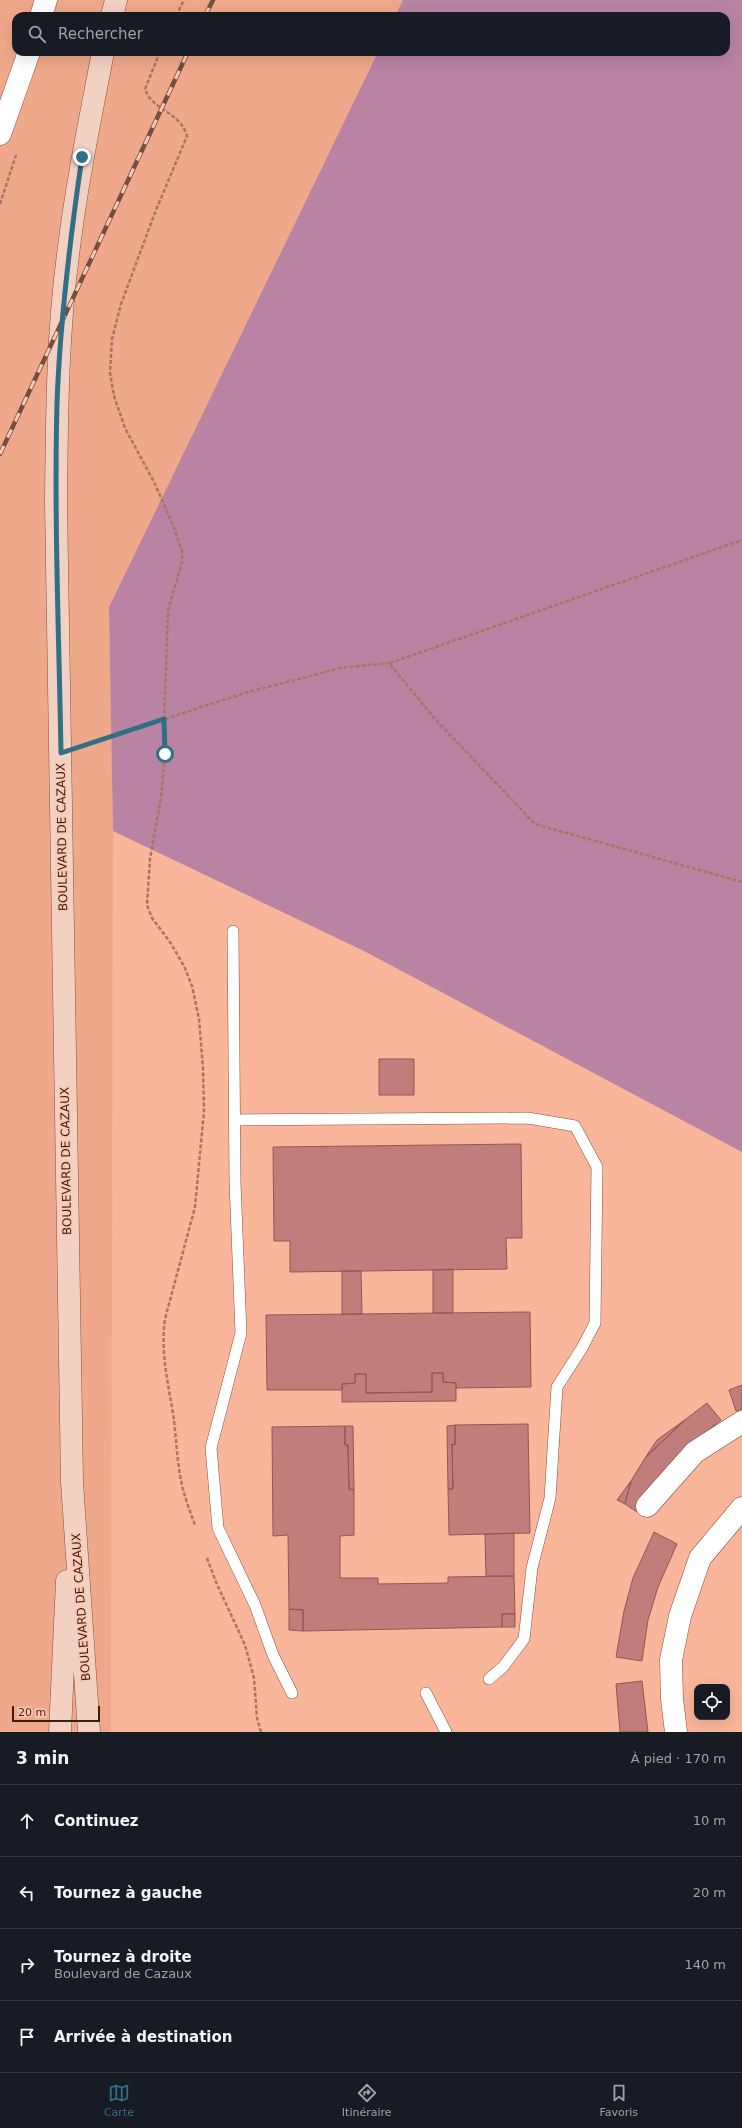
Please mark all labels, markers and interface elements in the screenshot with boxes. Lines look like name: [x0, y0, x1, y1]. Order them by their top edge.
search box: [12, 12, 730, 56]
icon: search: [26, 23, 48, 45]
text: Rechercher: [58, 25, 143, 43]
route end: [73, 148, 91, 166]
route start: [156, 745, 174, 763]
street label: BOULEVARD DE CAZAUX: [54, 763, 70, 911]
street label: BOULEVARD DE CAZAUX: [58, 1087, 74, 1235]
street label: BOULEVARD DE CAZAUX: [69, 1533, 93, 1681]
map controls: [694, 1684, 730, 1720]
button: locate: [694, 1684, 730, 1720]
scale bar: [12, 1704, 100, 1723]
text: 20 m: [18, 1706, 46, 1719]
text: 3 min: [16, 1748, 69, 1768]
text: À pied · 170 m: [631, 1751, 726, 1766]
icon: ahead: [16, 1810, 38, 1832]
text: Continuez: [54, 1812, 139, 1830]
text: 10 m: [693, 1813, 726, 1828]
icon: left: [16, 1882, 38, 1904]
text: Tournez à gauche: [54, 1884, 202, 1902]
text: 20 m: [693, 1885, 726, 1900]
text: Tournez à droite: [54, 1948, 192, 1966]
icon: right: [16, 1954, 38, 1976]
text: 140 m: [684, 1957, 726, 1972]
text: Boulevard de Cazaux: [54, 1966, 192, 1981]
icon: arrive: [16, 2026, 38, 2048]
text: Arrivée à destination: [54, 2028, 232, 2046]
tab: Carte: [104, 2082, 134, 2119]
tab: Itinéraire: [342, 2082, 392, 2119]
tab: Favoris: [599, 2082, 638, 2119]

